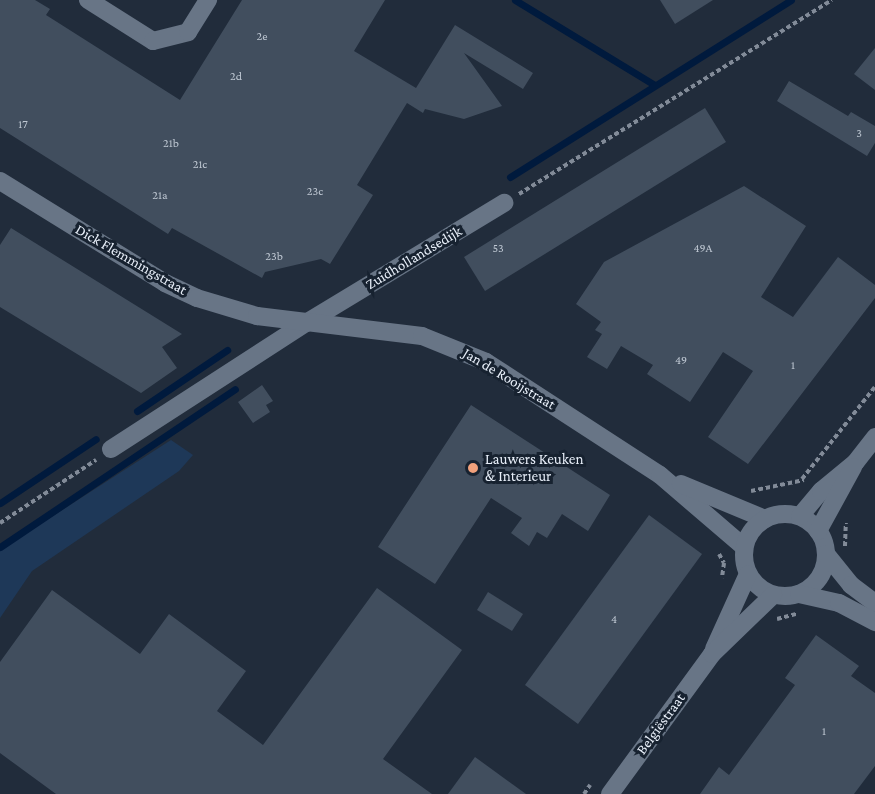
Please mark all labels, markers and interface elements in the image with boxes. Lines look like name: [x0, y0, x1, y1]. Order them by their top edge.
house number: 2e: [257, 30, 267, 44]
house number: 2d: [230, 70, 242, 84]
house number: 17: [18, 118, 28, 132]
house number: 3: [856, 127, 862, 141]
house number: 21b: [163, 137, 179, 151]
house number: 21c: [193, 158, 207, 172]
house number: 23c: [307, 185, 323, 199]
house number: 21a: [152, 189, 168, 203]
street label: Dick Flemmingstraat: [72, 221, 190, 299]
street label: Zuidhollandsedijk: [363, 222, 465, 294]
house number: 53: [492, 242, 504, 256]
house number: 49A: [694, 242, 712, 256]
house number: 23b: [265, 250, 283, 264]
street label: Jan de Rooijstraat: [459, 344, 559, 414]
house number: 49: [675, 354, 687, 368]
house number: 1: [791, 359, 795, 373]
place label: Lauwers Keuken & Interieur: [485, 450, 583, 485]
marker: Lauwers Keuken & Interieur: [466, 461, 480, 475]
house number: 4: [611, 613, 617, 627]
street label: Belgiëstraat: [633, 690, 689, 758]
house number: 1: [822, 725, 826, 739]

